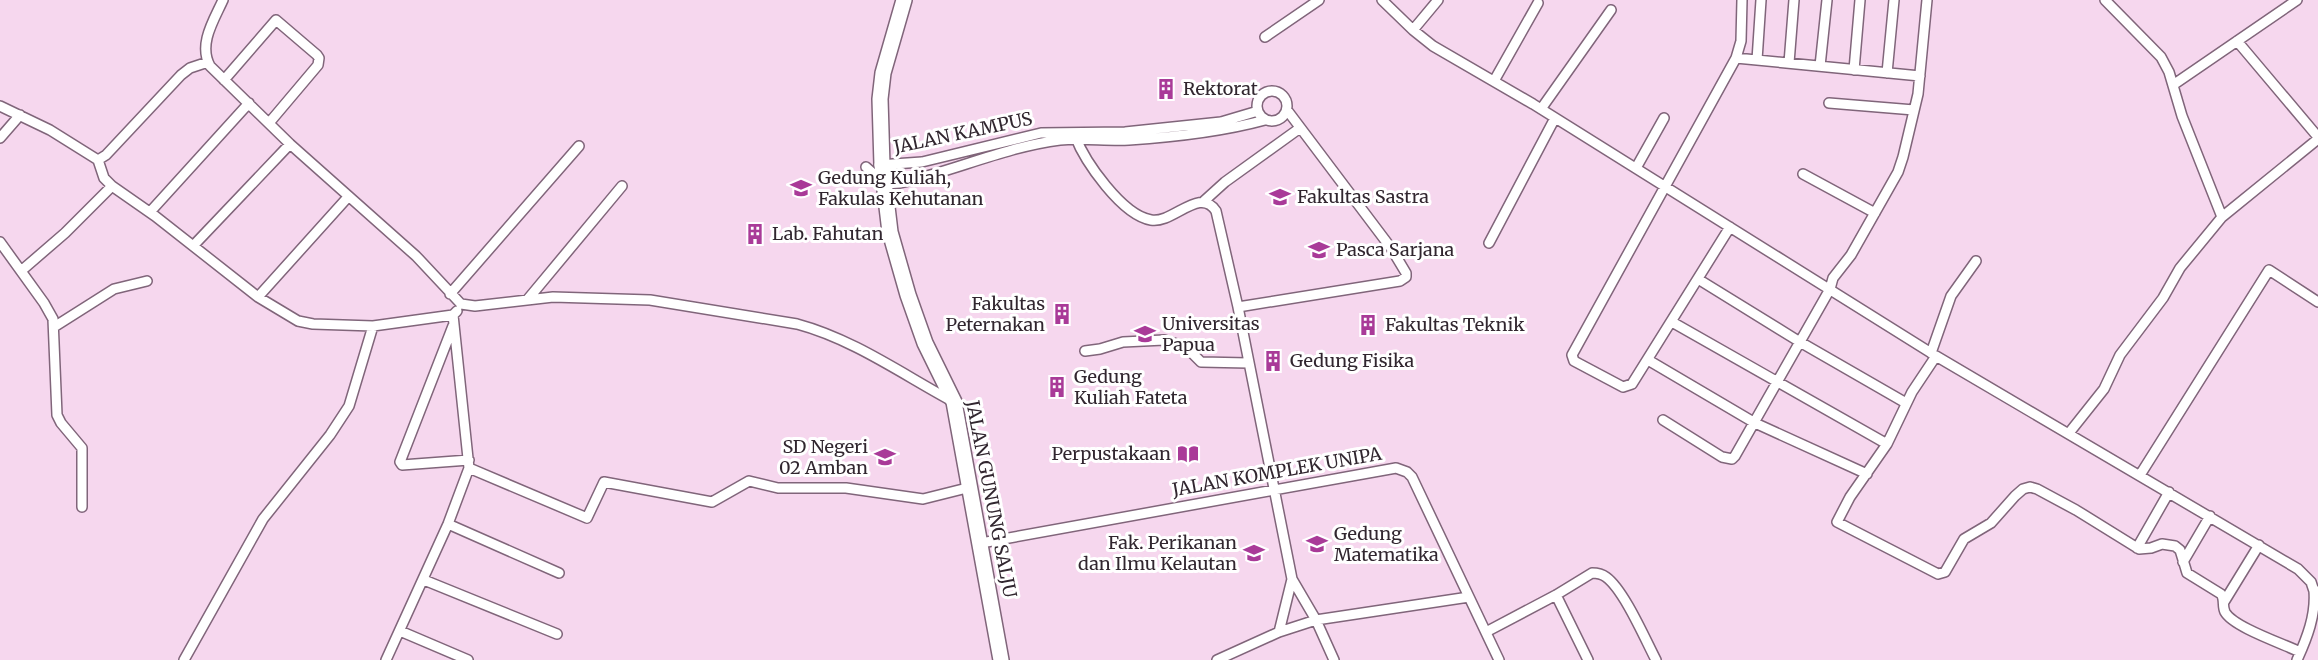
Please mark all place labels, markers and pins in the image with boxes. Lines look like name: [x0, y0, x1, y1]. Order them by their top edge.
building icon: Rektorat: [1154, 77, 1178, 101]
place label: Rektorat: [1183, 77, 1258, 100]
place label: Gedung Kuliah, Fakulas Kehutanan: [818, 166, 984, 210]
school or university icon: Gedung Kuliah, Fakulas Kehutanan: [789, 176, 813, 200]
school or university icon: Fakultas Sastra: [1268, 185, 1292, 209]
place label: Fakultas Sastra: [1297, 185, 1429, 208]
building icon: Lab. Fahutan: [743, 222, 767, 246]
place label: Lab. Fahutan: [772, 222, 883, 245]
school or university icon: Pasca Sarjana: [1307, 238, 1331, 262]
place label: Pasca Sarjana: [1336, 238, 1455, 261]
place label: Fakultas Peternakan: [946, 292, 1045, 336]
building icon: Fakultas Peternakan: [1050, 302, 1074, 326]
place label: Universitas Papua: [1162, 312, 1260, 356]
building icon: Fakultas Teknik: [1356, 313, 1380, 337]
place label: Fakultas Teknik: [1385, 313, 1525, 336]
school or university icon: Universitas Papua: [1133, 322, 1157, 346]
building icon: Gedung Fisika: [1261, 349, 1285, 373]
place label: Gedung Fisika: [1290, 349, 1414, 372]
place label: Gedung Kuliah Fateta: [1074, 365, 1188, 409]
building icon: Gedung Kuliah Fateta: [1045, 375, 1069, 399]
place label: SD Negeri 02 Amban: [779, 435, 868, 479]
place label: Perpustakaan: [1051, 442, 1171, 465]
library icon: Perpustakaan: [1176, 442, 1200, 466]
school or university icon: SD Negeri 02 Amban: [873, 445, 897, 469]
place label: Gedung Matematika: [1334, 522, 1439, 566]
place label: Fak. Perikanan dan Ilmu Kelautan: [1078, 531, 1237, 575]
school or university icon: Gedung Matematika: [1305, 532, 1329, 556]
school or university icon: Fak. Perikanan dan Ilmu Kelautan: [1242, 541, 1266, 565]

